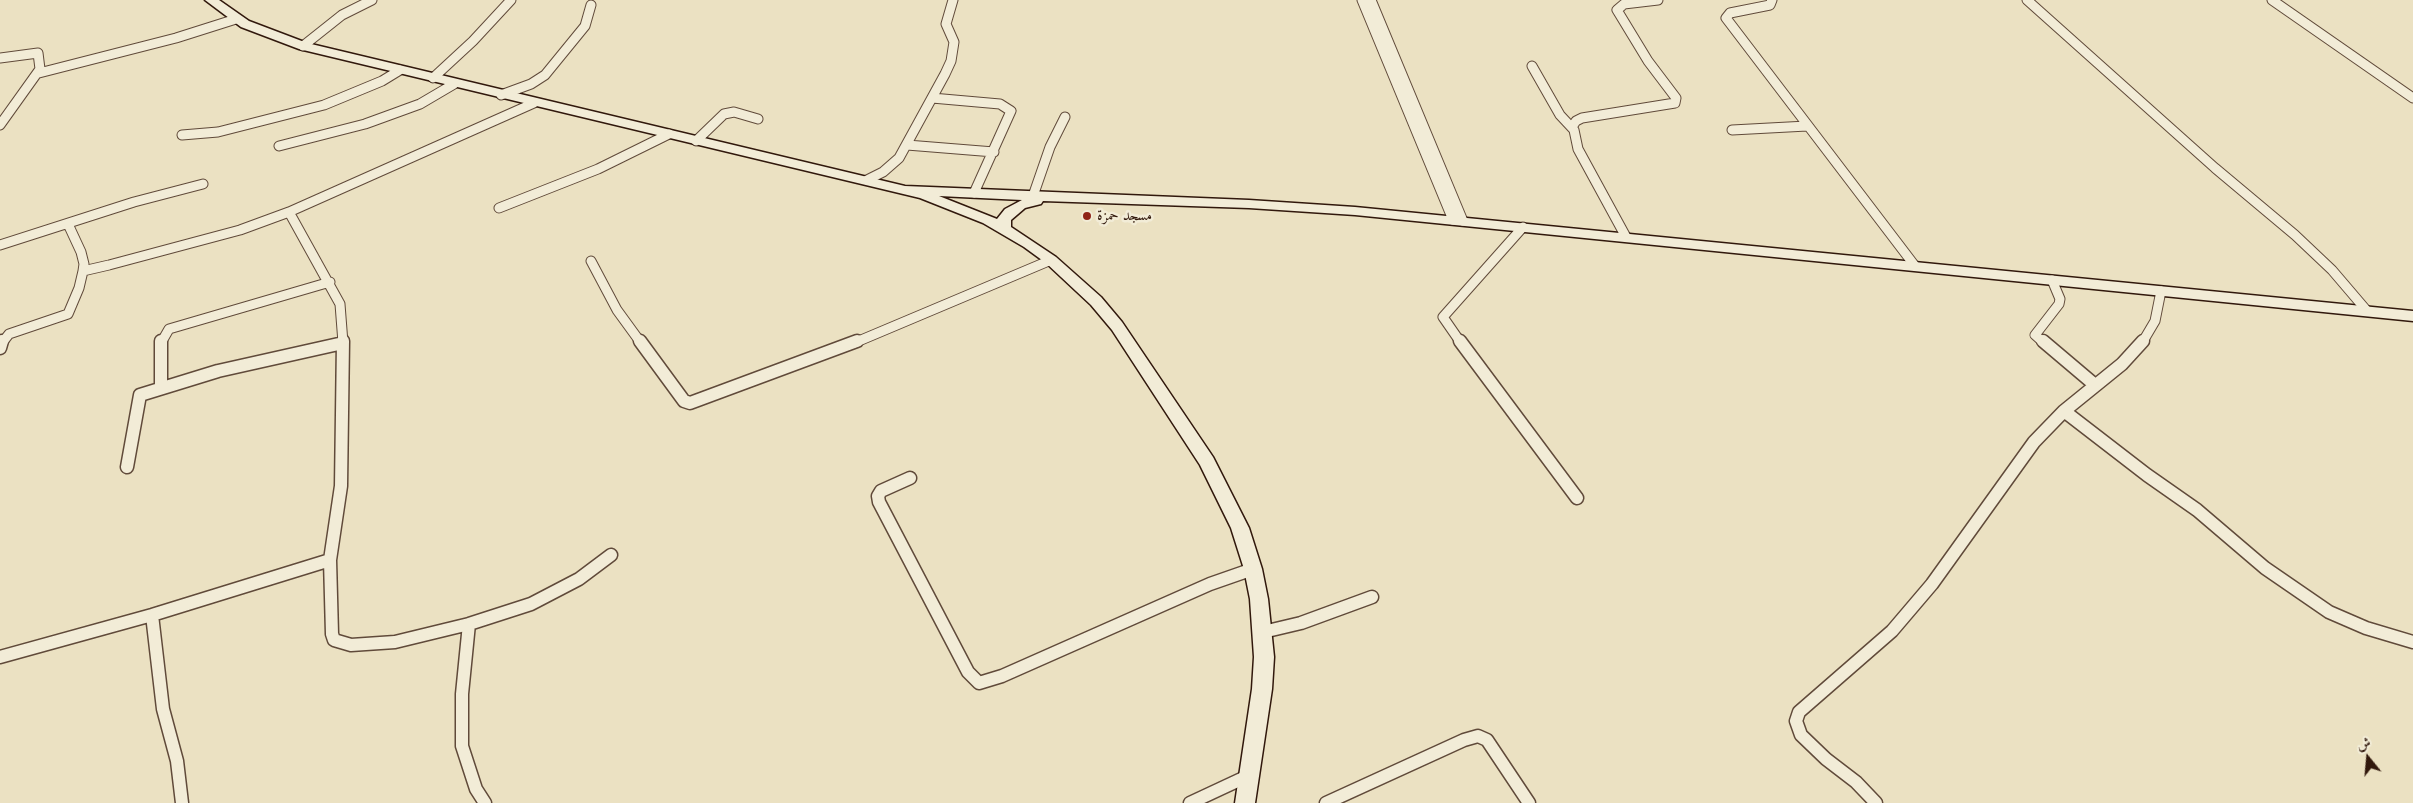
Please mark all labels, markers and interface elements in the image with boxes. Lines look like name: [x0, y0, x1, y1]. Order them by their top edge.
place label: مسجد حمزة: [1097, 207, 1152, 225]
marker: مسجد حمزة: [1081, 210, 1093, 222]
north arrow: [2343, 733, 2393, 783]
text: ش: [2354, 733, 2373, 754]

